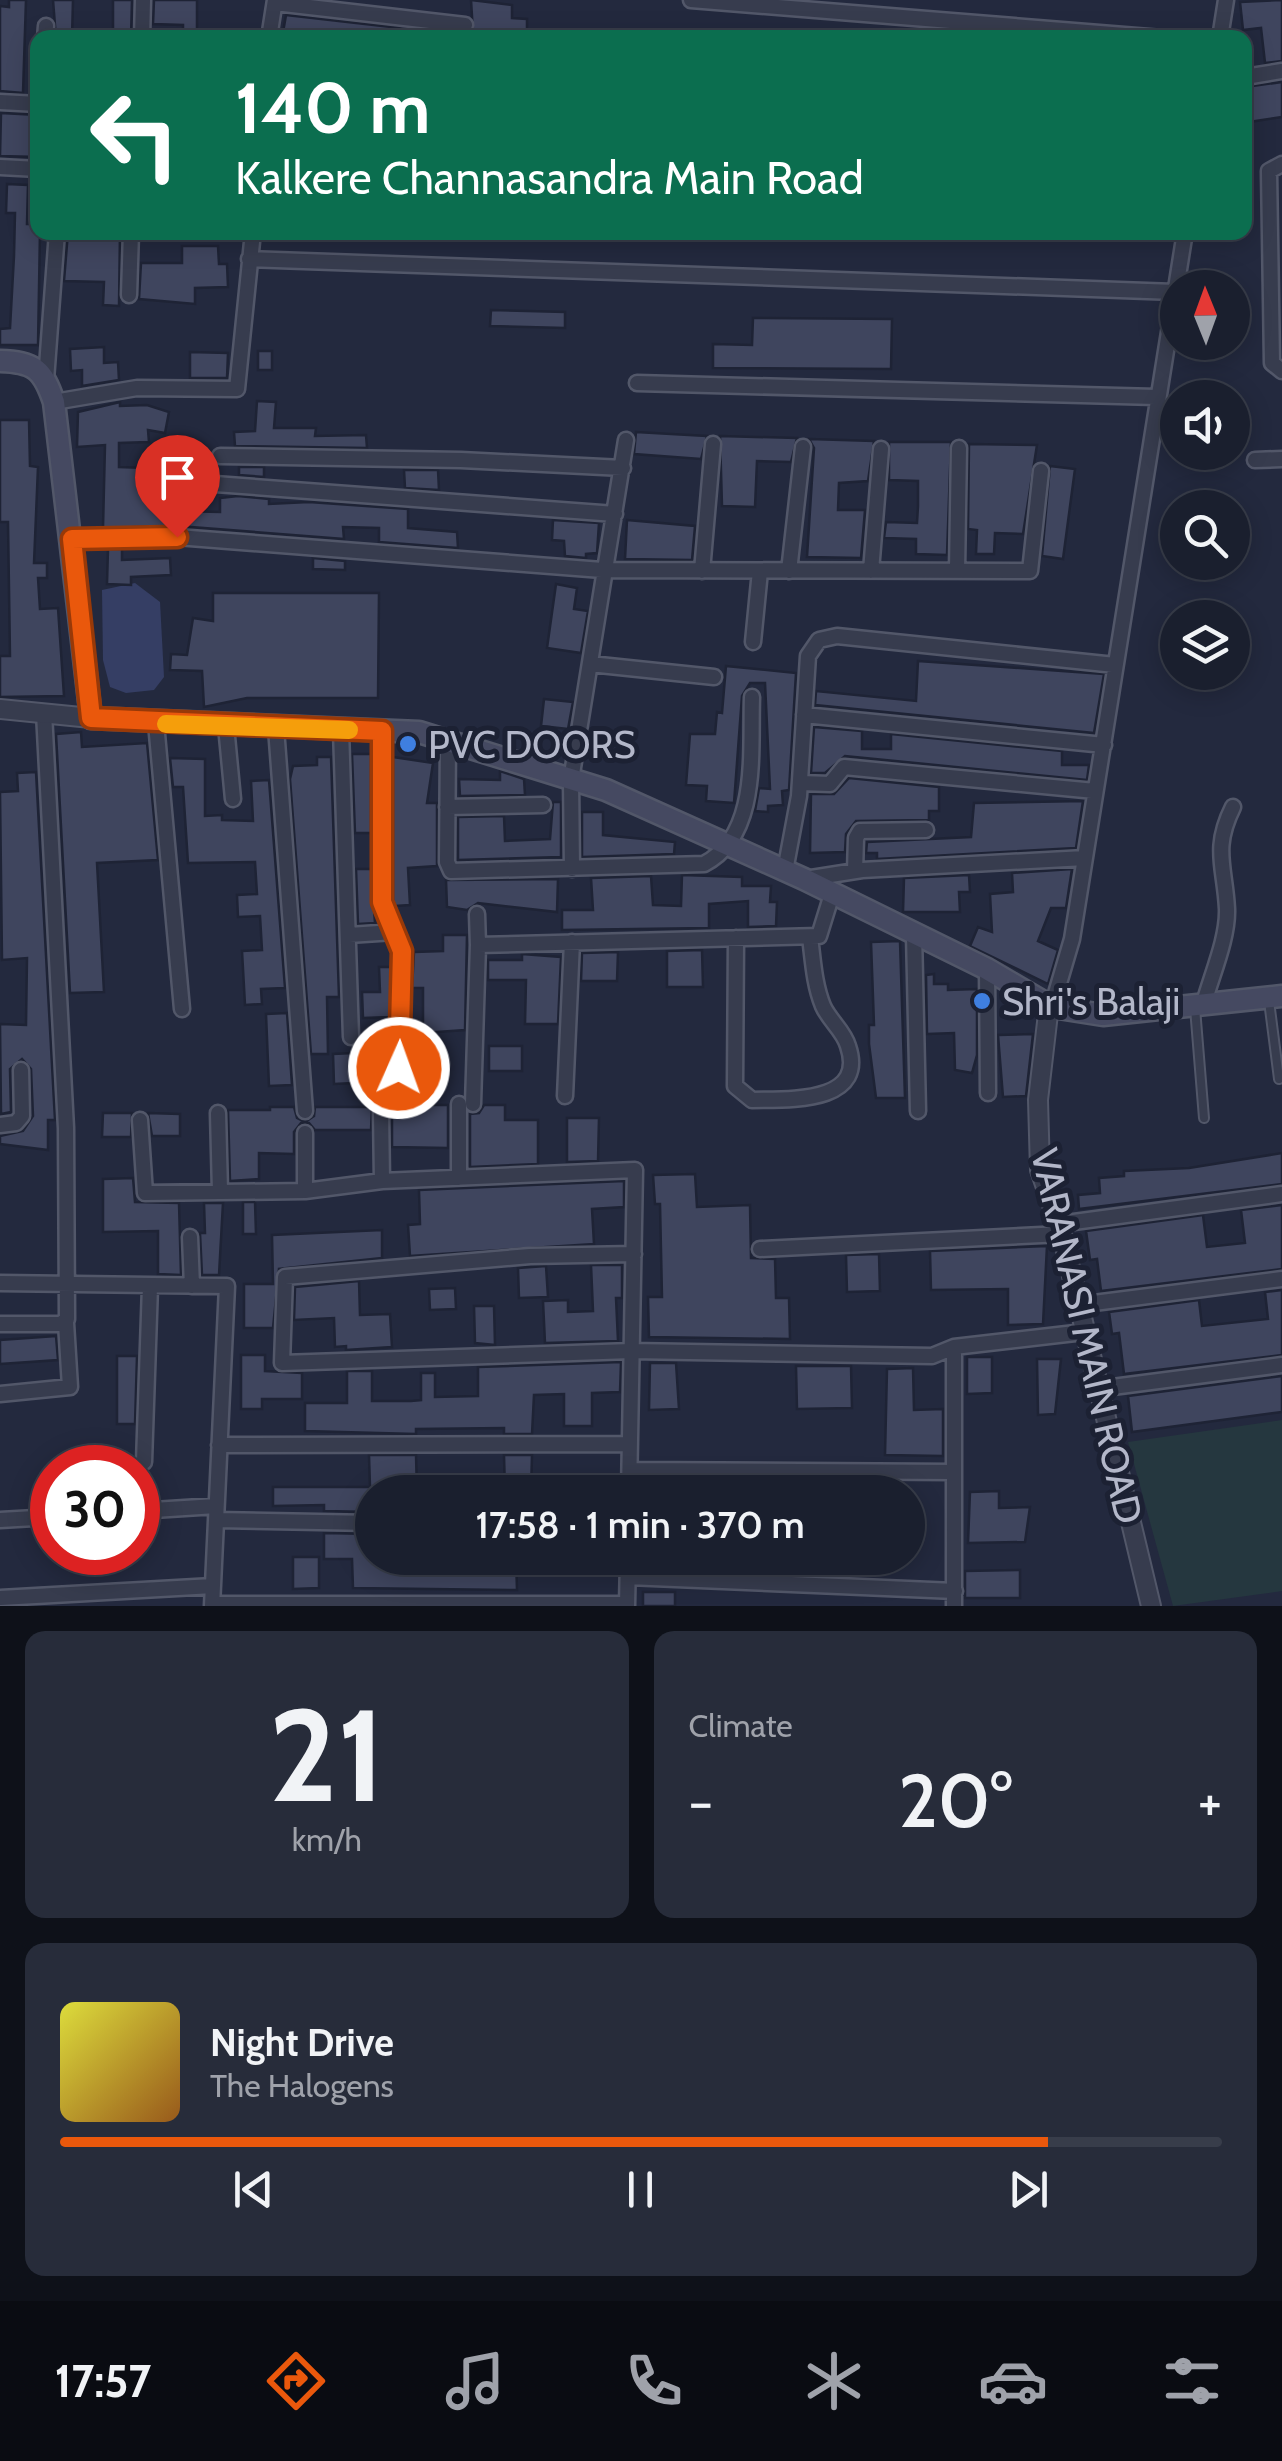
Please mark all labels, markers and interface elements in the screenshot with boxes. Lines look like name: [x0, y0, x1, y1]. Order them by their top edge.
text: 140 m: [235, 65, 430, 151]
icon: left: [70, 70, 200, 200]
text: Kalkere Channasandra Main Road: [235, 151, 864, 205]
north arrow: [1160, 270, 1250, 360]
map controls: [1160, 270, 1250, 690]
button: sound: [1160, 380, 1250, 470]
pin: [135, 435, 220, 538]
icon: arrive: [150, 450, 205, 505]
button: search: [1160, 490, 1250, 580]
button: layers: [1160, 600, 1250, 690]
place label: PVC DOORS: [428, 721, 636, 768]
marker: PVC DOORS: [397, 733, 419, 755]
place label: Shri's Balaji: [1002, 978, 1180, 1025]
marker: Shri's Balaji: [971, 990, 993, 1012]
position arrow: [347, 1016, 451, 1120]
street label: VARANASI MAIN ROAD: [1021, 1144, 1153, 1528]
speed limit sign: 30: [30, 1445, 160, 1575]
text: 17:58 · 1 min · 370 m: [475, 1501, 805, 1548]
text: 21: [268, 1676, 385, 1834]
text: Climate: [689, 1706, 793, 1745]
text: 20°: [898, 1755, 1012, 1846]
text: −: [689, 1768, 713, 1835]
text: +: [1198, 1768, 1222, 1835]
text: km/h: [292, 1820, 362, 1859]
text: Night Drive: [210, 2019, 394, 2066]
text: The Halogens: [210, 2066, 394, 2105]
icon: previous: [226, 2162, 281, 2217]
icon: pause: [613, 2162, 668, 2217]
icon: next: [1001, 2162, 1056, 2217]
icon: directions: [261, 2346, 331, 2416]
icon: music: [440, 2346, 510, 2416]
icon: phone: [619, 2346, 689, 2416]
icon: climate: [799, 2346, 869, 2416]
icon: car: [978, 2346, 1048, 2416]
icon: filters: [1157, 2346, 1227, 2416]
text: 17:57: [55, 2354, 151, 2408]

